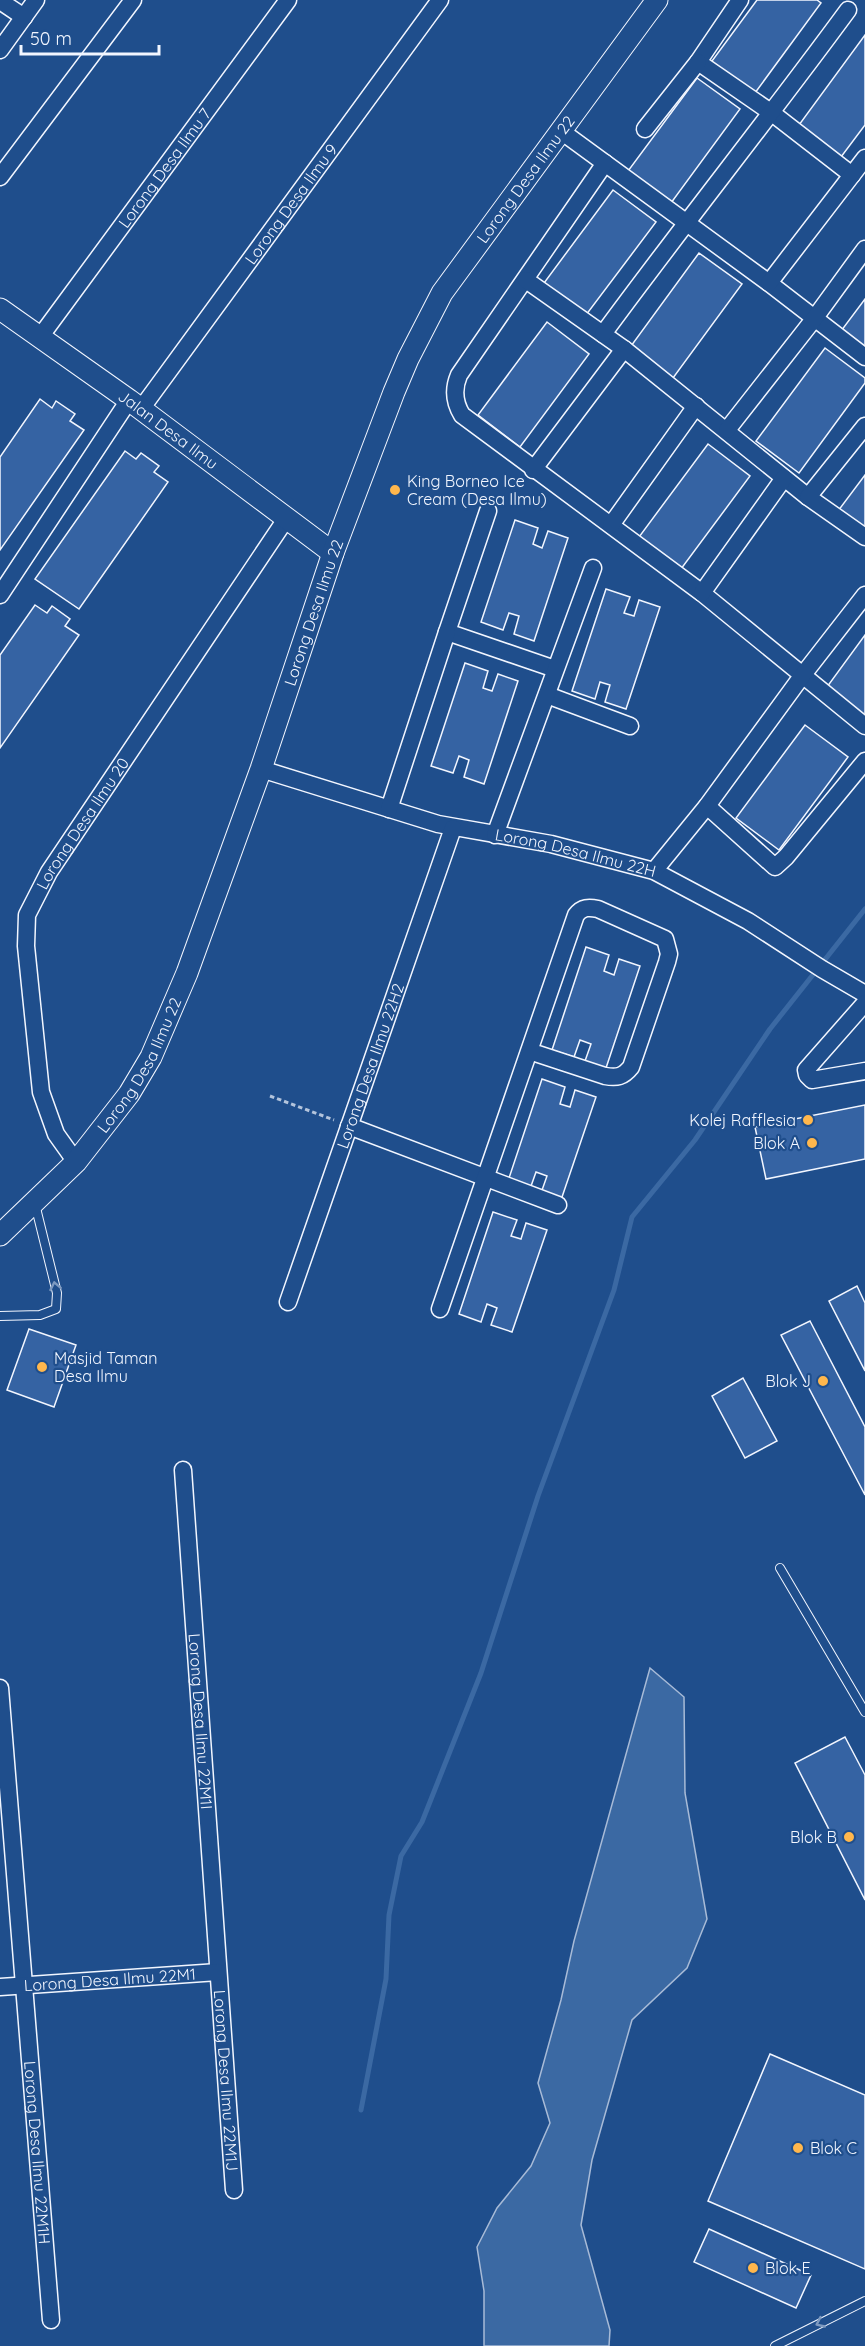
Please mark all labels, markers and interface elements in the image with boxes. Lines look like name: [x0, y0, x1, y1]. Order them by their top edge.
scale bar: [21, 18, 159, 56]
text: 50 m: [30, 27, 72, 50]
street label: Lorong Desa Ilmu 7: [114, 104, 215, 232]
street label: Lorong Desa Ilmu 22: [472, 112, 579, 247]
street label: Lorong Desa Ilmu 9: [240, 140, 342, 268]
street label: Jalan Desa Ilmu: [114, 386, 222, 473]
place label: King Borneo Ice Cream (Desa Ilmu): [407, 471, 547, 509]
marker: King Borneo Ice Cream (Desa Ilmu): [388, 483, 402, 497]
street label: Lorong Desa Ilmu 22: [279, 536, 347, 688]
street label: Lorong Desa Ilmu 20: [32, 754, 133, 893]
street label: Lorong Desa Ilmu 22H: [494, 824, 658, 881]
street label: Lorong Desa Ilmu 22H2: [332, 981, 408, 1151]
street label: Lorong Desa Ilmu 22: [93, 994, 185, 1137]
place label: Kolej Rafflesia: [689, 1110, 796, 1130]
marker: Kolej Rafflesia: [801, 1113, 815, 1127]
place label: Blok A: [753, 1133, 800, 1153]
marker: Blok A: [805, 1136, 819, 1150]
one-way arrow: [49, 1282, 62, 1292]
place label: Masjid Taman Desa Ilmu: [54, 1348, 158, 1386]
marker: Masjid Taman Desa Ilmu: [35, 1360, 49, 1374]
place label: Blok J: [765, 1371, 811, 1391]
marker: Blok J: [816, 1374, 830, 1388]
street label: Lorong Desa Ilmu 22M1I: [185, 1633, 217, 1810]
place label: Blok B: [790, 1827, 837, 1847]
marker: Blok B: [842, 1830, 856, 1844]
street label: Lorong Desa Ilmu 22M1: [23, 1964, 196, 1995]
street label: Lorong Desa Ilmu 22M1J: [210, 1989, 243, 2172]
street label: Lorong Desa Ilmu 22M1H: [20, 2060, 55, 2245]
place label: Blok C: [810, 2138, 857, 2158]
marker: Blok C: [791, 2141, 805, 2155]
place label: Blok E: [765, 2258, 811, 2278]
marker: Blok E: [746, 2261, 760, 2275]
one-way arrow: [815, 2315, 826, 2327]

